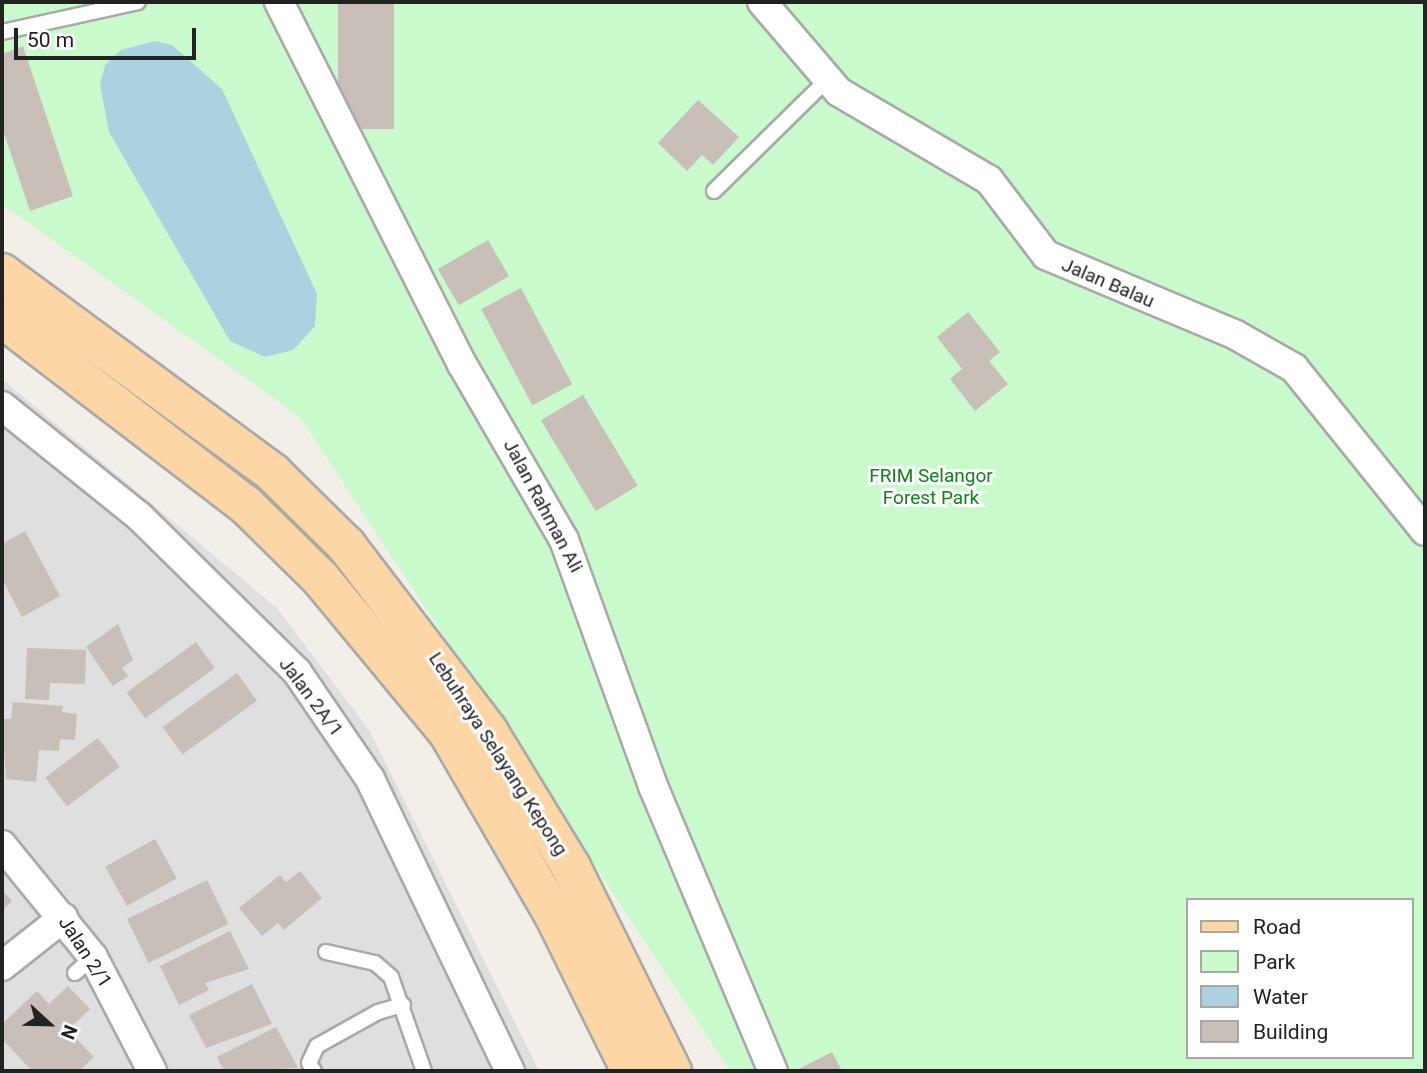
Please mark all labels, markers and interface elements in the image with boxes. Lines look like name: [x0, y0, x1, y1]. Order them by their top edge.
scale bar: [18, 14, 200, 58]
text: 50 m: [27, 28, 74, 52]
street label: Jalan Balau: [1058, 253, 1158, 313]
street label: Jalan Rahman Ali: [498, 436, 588, 576]
park label: FRIM Selangor Forest Park: [869, 465, 993, 509]
street label: Lebuhraya Selayang Kepong: [424, 648, 572, 860]
street label: Jalan 2A/1: [274, 653, 348, 741]
legend: [1186, 898, 1413, 1059]
street label: Jalan 2/1: [54, 912, 116, 992]
text: Road: [1253, 915, 1301, 939]
text: Park: [1253, 950, 1295, 974]
text: Water: [1253, 985, 1308, 1009]
north arrow: [14, 989, 84, 1059]
text: Building: [1253, 1020, 1328, 1044]
text: N: [56, 1022, 82, 1043]

